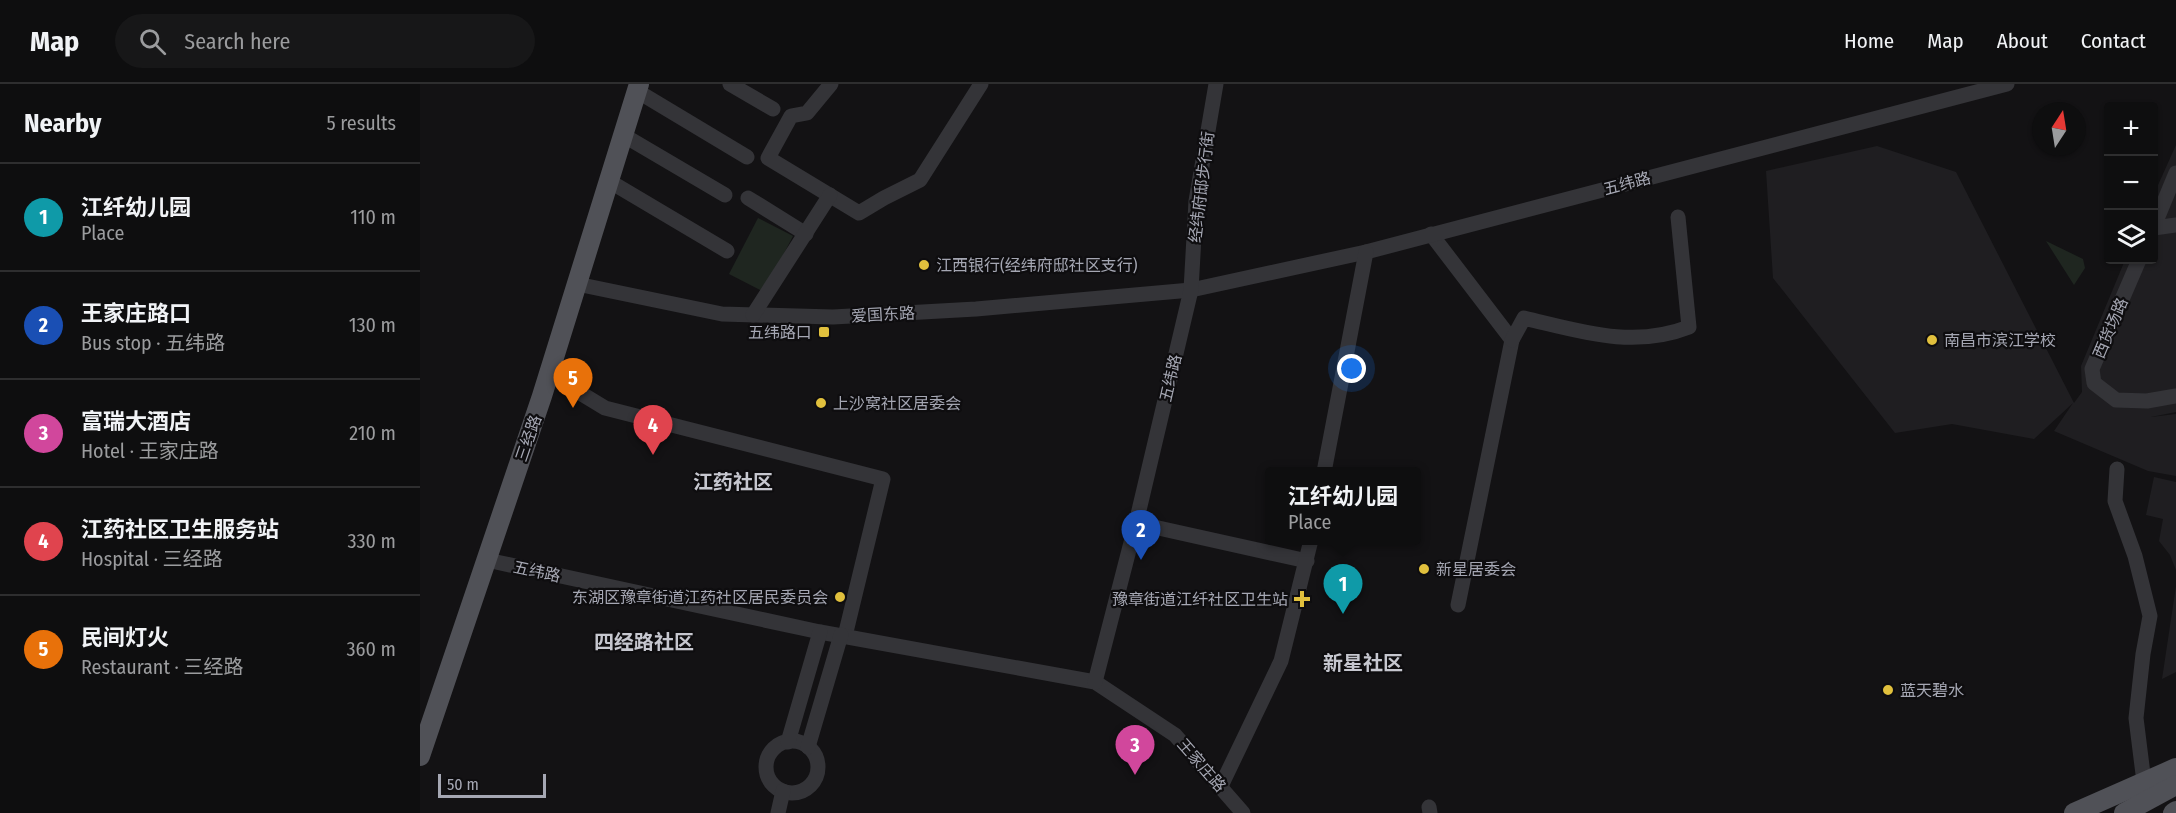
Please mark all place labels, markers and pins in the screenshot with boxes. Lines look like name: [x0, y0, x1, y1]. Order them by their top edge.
place label: 江西银行(经纬府邸社区支行): [936, 256, 1138, 275]
marker: 江西银行(经纬府邸社区支行): [917, 258, 931, 272]
place label: 五纬路口: [748, 323, 812, 342]
marker: 五纬路口: [817, 325, 831, 339]
place label: 南昌市滨江学校: [1944, 331, 2056, 350]
marker: 南昌市滨江学校: [1925, 333, 1939, 347]
pin: 5: [554, 358, 592, 408]
place label: 上沙窝社区居委会: [833, 394, 961, 413]
marker: 上沙窝社区居委会: [814, 396, 828, 410]
pin: 4: [634, 406, 672, 455]
pin: 2: [1122, 510, 1160, 560]
place label: 新星居委会: [1436, 560, 1516, 579]
marker: 新星居委会: [1417, 562, 1431, 576]
pin: 1: [1324, 564, 1362, 614]
place label: 东湖区豫章街道江药社区居民委员会: [572, 588, 828, 607]
marker: 东湖区豫章街道江药社区居民委员会: [833, 590, 847, 604]
place label: 豫章街道江纤社区卫生站: [1112, 590, 1288, 609]
marker: 豫章街道江纤社区卫生站: [1293, 590, 1311, 608]
place label: 蓝天碧水: [1900, 681, 1964, 700]
marker: 蓝天碧水: [1881, 683, 1895, 697]
pin: 3: [1116, 726, 1154, 775]

